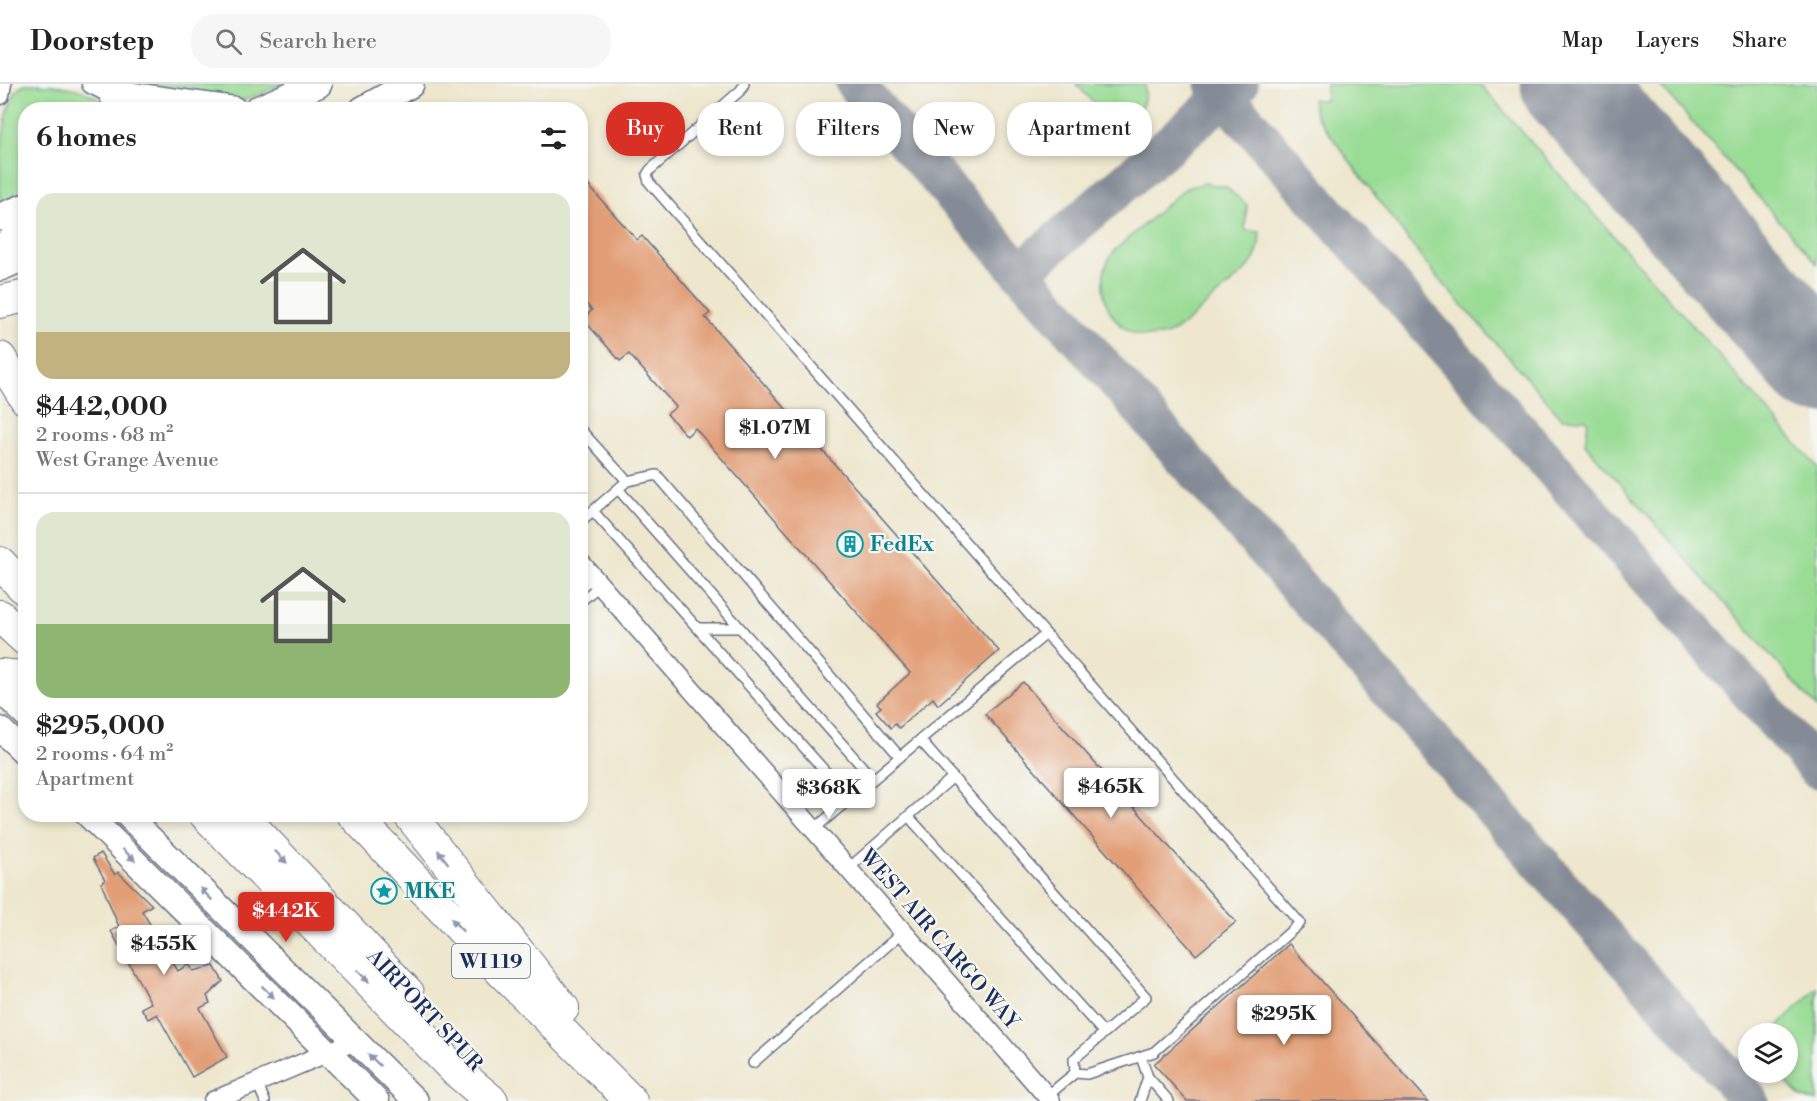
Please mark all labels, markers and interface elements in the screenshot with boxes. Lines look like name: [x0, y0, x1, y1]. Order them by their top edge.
search box: [191, 14, 611, 68]
text: Doorstep: [30, 24, 155, 59]
icon: search: [212, 25, 245, 58]
text: Search here: [260, 28, 377, 55]
text: Map: [1562, 28, 1603, 54]
text: Layers: [1636, 28, 1699, 54]
text: Share: [1732, 28, 1787, 54]
chip: Buy: [606, 102, 685, 156]
chip: Rent: [697, 102, 784, 156]
chip: Filters: [796, 102, 901, 156]
chip: New: [913, 102, 995, 156]
chip: Apartment: [1007, 102, 1152, 156]
text: 6 homes: [36, 122, 137, 154]
icon: filters: [537, 122, 570, 155]
icon: home: [249, 232, 357, 340]
text: $442,000: [36, 391, 168, 423]
pin: $1.07M: [726, 409, 824, 460]
text: $1.07M: [739, 416, 811, 441]
text: 2 rooms · 68 m²: [36, 423, 173, 448]
text: West Grange Avenue: [36, 448, 219, 473]
building icon: FedEx: [835, 529, 865, 559]
place label: FedEx: [870, 532, 935, 558]
icon: home: [249, 551, 357, 659]
text: $295,000: [36, 710, 165, 742]
text: 2 rooms · 64 m²: [36, 742, 173, 767]
text: Apartment: [36, 767, 134, 792]
pin: $465K: [1069, 768, 1153, 819]
pin: $368K: [787, 769, 871, 820]
text: $465K: [1078, 775, 1144, 800]
text: $368K: [796, 776, 862, 801]
street label: WEST AIR CARGO WAY: [853, 843, 1026, 1036]
one-way arrow: [121, 848, 135, 862]
one-way arrow: [273, 849, 287, 863]
one-way arrow: [438, 850, 450, 865]
place icon: MKE: [369, 876, 399, 906]
place label: MKE: [404, 879, 455, 905]
one-way arrow: [199, 887, 213, 901]
pin: $442K: [244, 892, 328, 943]
text: $442K: [252, 899, 320, 924]
one-way arrow: [451, 918, 465, 932]
pin: $455K: [122, 925, 206, 976]
text: $455K: [131, 932, 197, 957]
street label: AIRPORT SPUR: [360, 943, 488, 1078]
road number: WI 119: [452, 944, 530, 978]
one-way arrow: [356, 969, 370, 984]
one-way arrow: [260, 985, 274, 999]
pin: $295K: [1242, 995, 1326, 1046]
text: $295K: [1251, 1002, 1317, 1027]
map controls: [1738, 1023, 1798, 1083]
button: layers: [1738, 1023, 1798, 1083]
one-way arrow: [367, 1053, 382, 1067]

